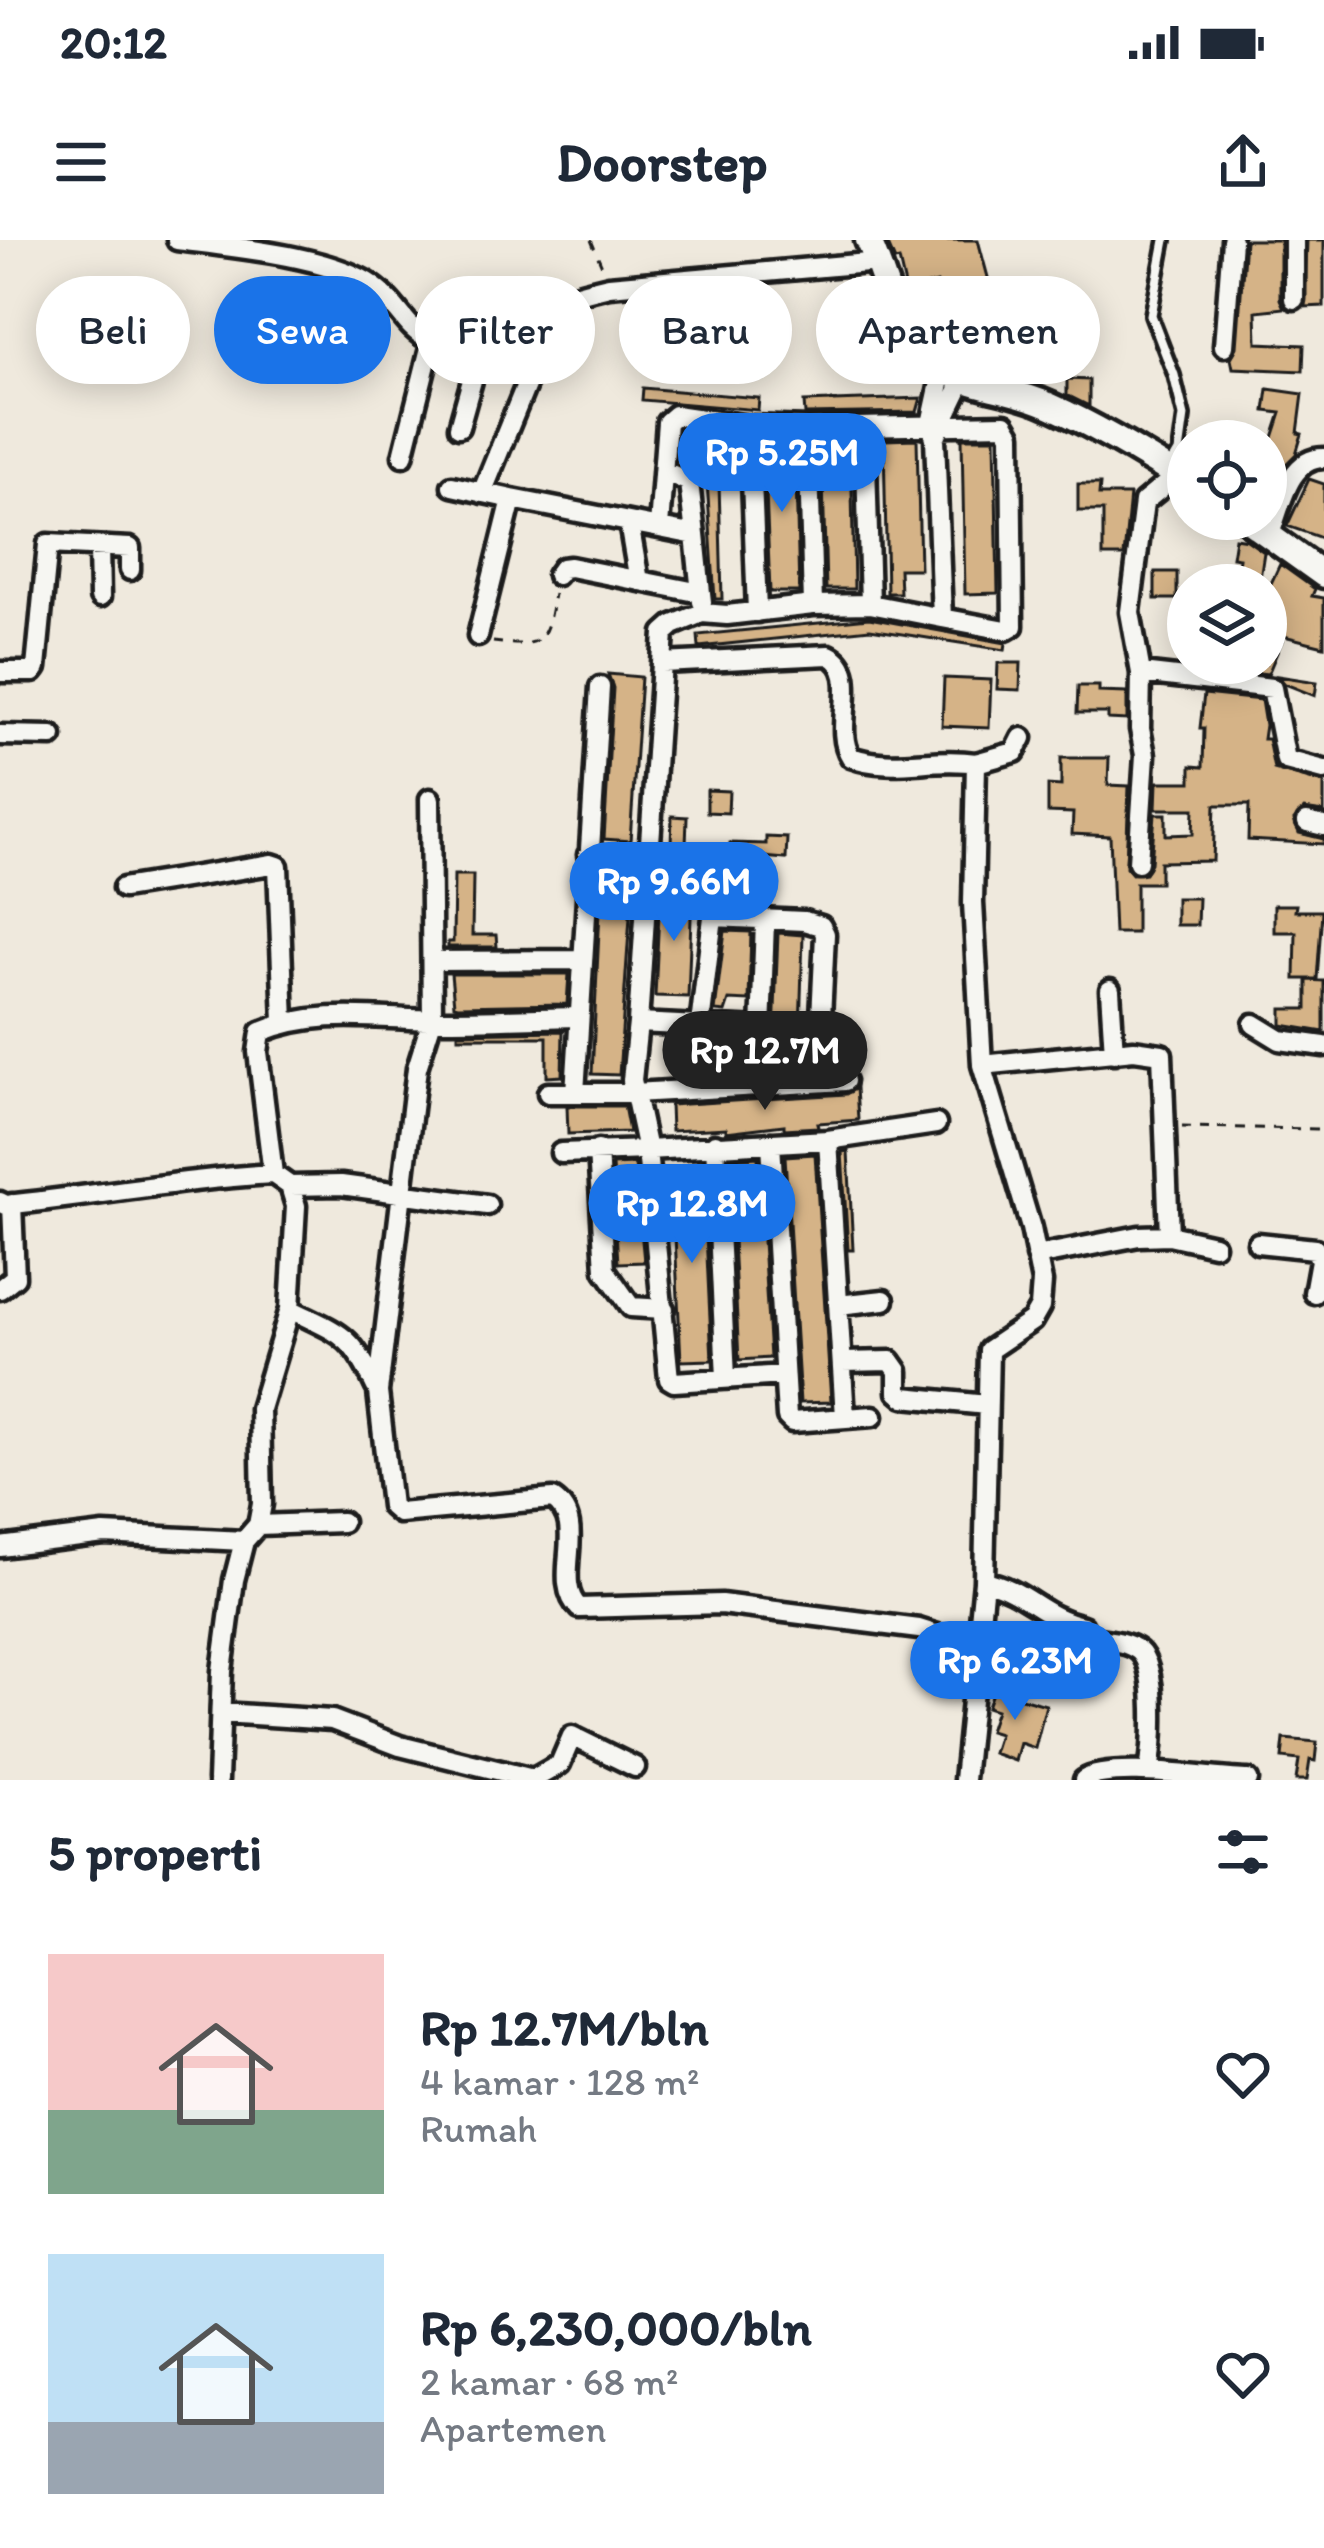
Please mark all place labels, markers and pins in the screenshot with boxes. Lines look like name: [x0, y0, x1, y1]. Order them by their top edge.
pin: Rp 5.25M: [658, 413, 906, 515]
pin: Rp 9.66M: [550, 842, 798, 944]
pin: Rp 12.7M: [641, 1011, 889, 1113]
pin: Rp 12.8M: [568, 1164, 816, 1266]
pin: Rp 6.23M: [891, 1621, 1139, 1723]

